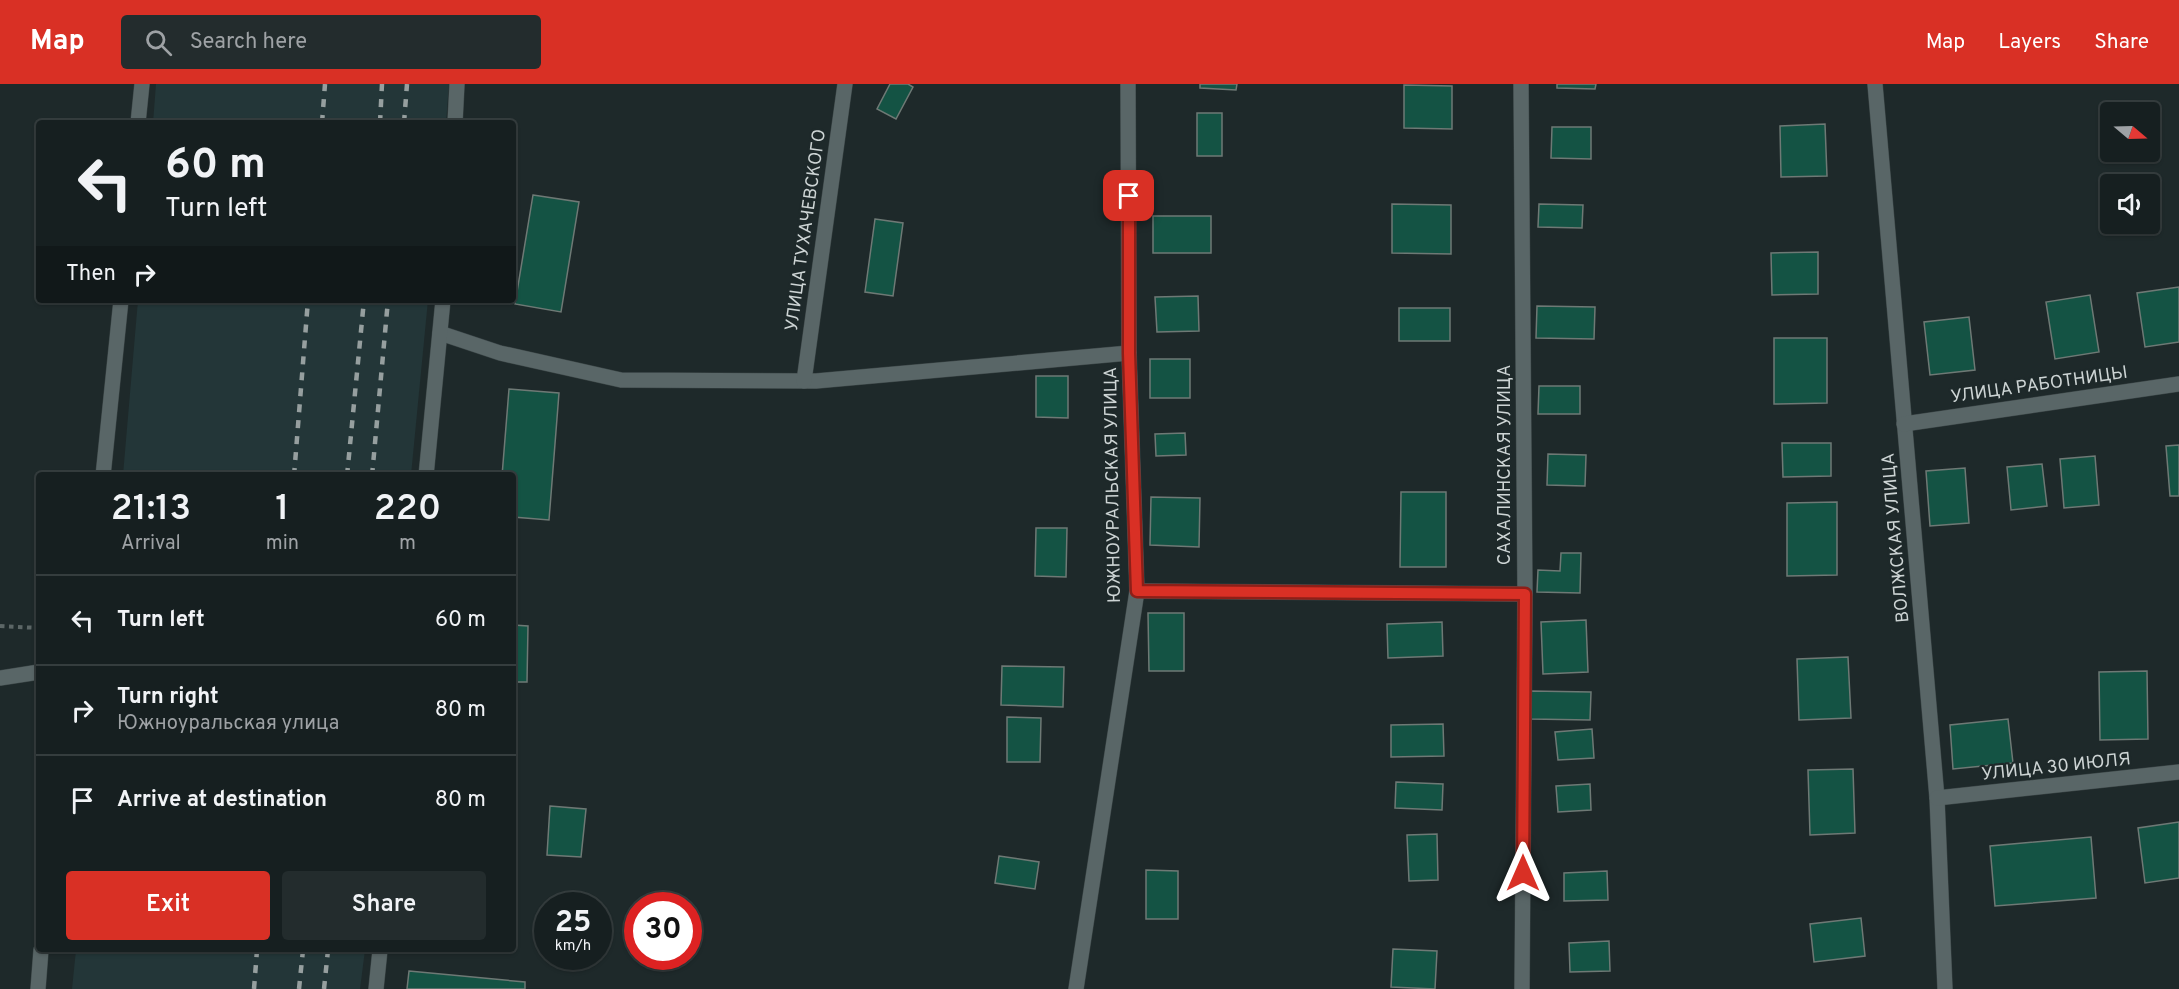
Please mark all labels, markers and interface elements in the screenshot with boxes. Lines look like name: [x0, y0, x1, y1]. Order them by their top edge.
search box: [121, 15, 541, 69]
text: Map: [30, 24, 85, 60]
icon: search: [142, 26, 175, 59]
text: Search here: [190, 29, 307, 56]
text: Map: [1926, 29, 1965, 56]
text: Layers: [1998, 29, 2061, 56]
text: Share: [2094, 29, 2149, 56]
north arrow: [2100, 102, 2160, 162]
map controls: [2100, 102, 2160, 234]
street label: УЛИЦА ТУХАЧЕВСКОГО: [781, 128, 832, 333]
text: 60 m: [165, 140, 266, 193]
icon: left: [66, 144, 144, 222]
pin: [1103, 170, 1154, 221]
button: sound: [2100, 174, 2160, 234]
icon: arrive: [1112, 179, 1145, 212]
text: Turn left: [165, 192, 267, 226]
icon: right: [128, 258, 161, 291]
text: Then: [66, 261, 116, 288]
street label: УЛИЦА РАБОТНИЦЫ: [1949, 362, 2129, 409]
street label: САХАЛИНСКАЯ УЛИЦА: [1494, 365, 1517, 565]
street label: ЮЖНОУРАЛЬСКАЯ УЛИЦА: [1100, 367, 1127, 603]
street label: ВОЛЖСКАЯ УЛИЦА: [1878, 452, 1915, 624]
text: 21:13: [111, 487, 191, 533]
text: 1: [275, 487, 289, 533]
text: 220: [374, 487, 441, 533]
text: Arrival: [121, 531, 181, 557]
text: min: [266, 531, 299, 557]
text: m: [399, 531, 416, 557]
icon: left: [66, 604, 99, 637]
text: Turn left: [117, 607, 205, 634]
text: 60 m: [435, 607, 486, 634]
text: Turn right: [117, 684, 219, 711]
icon: right: [66, 694, 99, 727]
text: 80 m: [435, 697, 486, 724]
text: Южноуральская улица: [117, 711, 339, 737]
street label: УЛИЦА 30 ИЮЛЯ: [1980, 748, 2132, 787]
icon: arrive: [66, 784, 99, 817]
text: Arrive at destination: [117, 787, 327, 814]
text: 80 m: [435, 787, 486, 814]
position arrow: [1491, 841, 1555, 905]
button: Exit: [66, 871, 270, 940]
button: Share: [282, 871, 486, 940]
speed limit sign: 30: [624, 892, 702, 970]
text: 25: [555, 905, 591, 942]
text: km/h: [555, 937, 591, 956]

